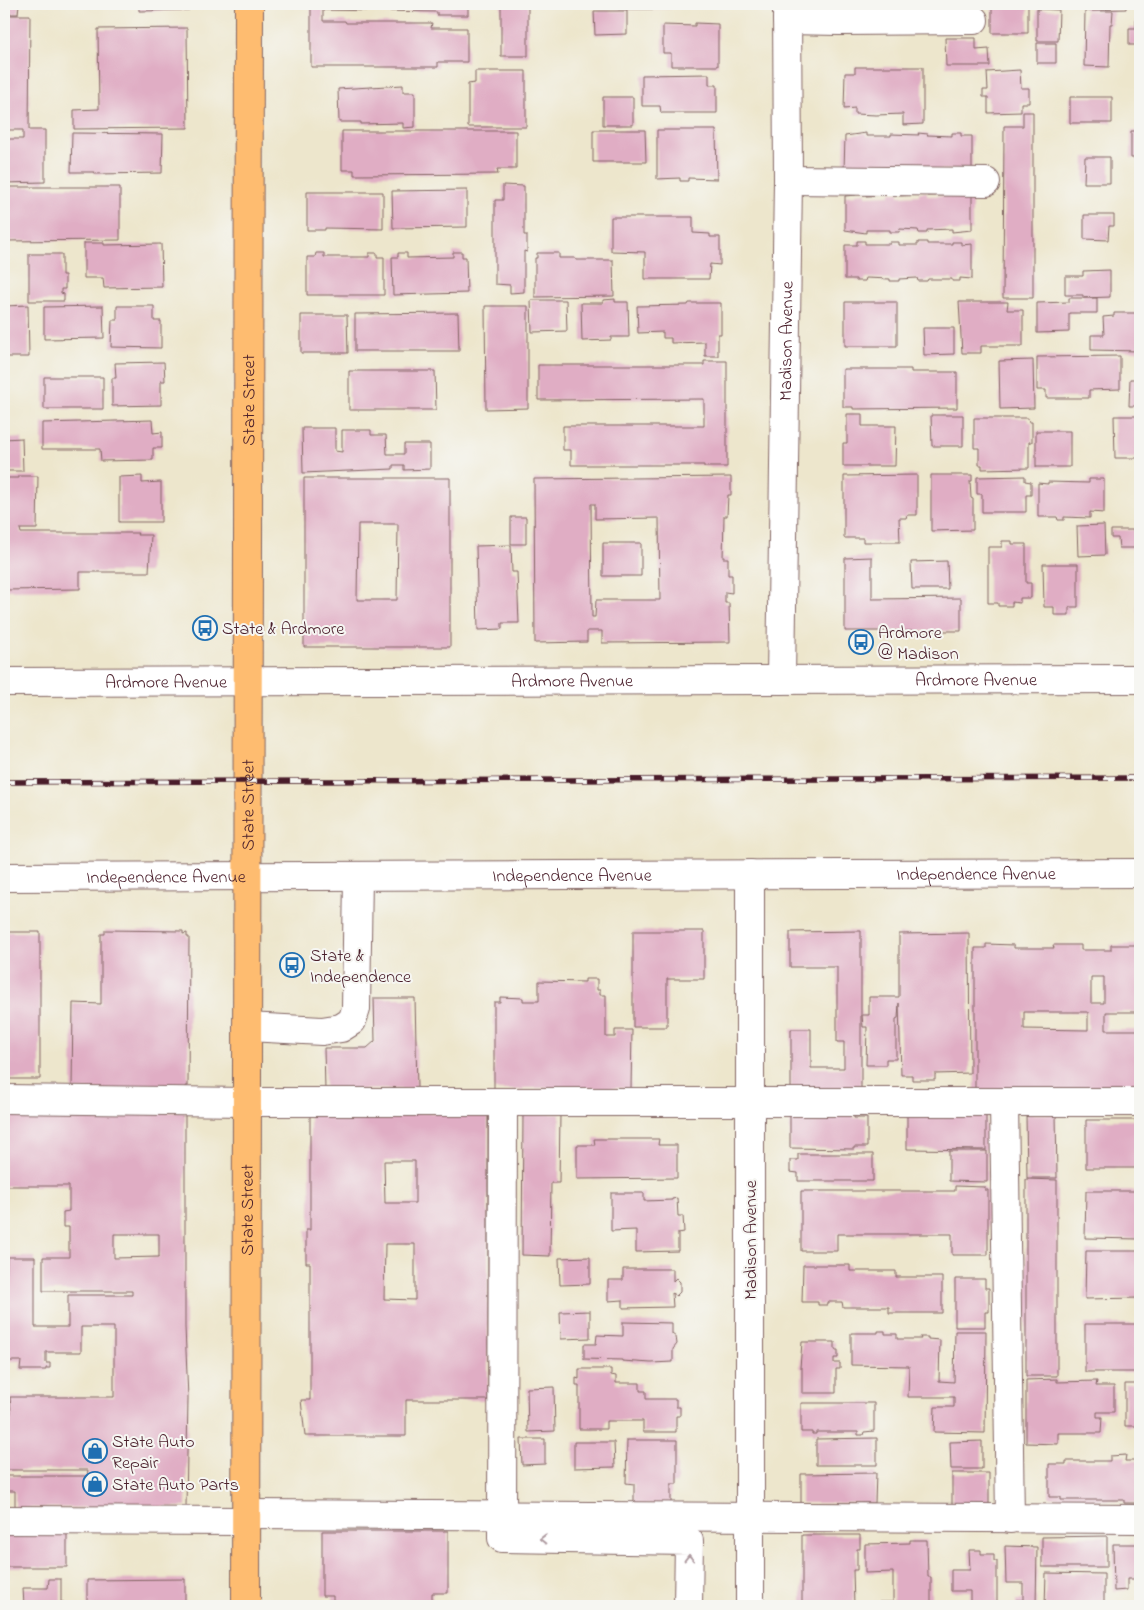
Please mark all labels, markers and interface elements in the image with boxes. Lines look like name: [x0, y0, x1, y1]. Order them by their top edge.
street label: Madison Avenue: [774, 280, 802, 401]
street label: State Street: [237, 354, 263, 446]
bus stop icon: State & Ardmore: [192, 615, 218, 641]
place label: State & Ardmore: [222, 617, 345, 643]
place label: Ardmore @ Madison: [878, 621, 959, 668]
bus stop icon: Ardmore @ Madison: [848, 629, 874, 655]
street label: Ardmore Avenue: [915, 668, 1038, 695]
street label: Ardmore Avenue: [511, 669, 634, 696]
street label: Ardmore Avenue: [105, 670, 228, 697]
street label: State Street: [236, 759, 263, 851]
street label: Independence Avenue: [896, 862, 1057, 889]
street label: Independence Avenue: [492, 864, 653, 890]
street label: Independence Avenue: [86, 865, 247, 892]
place label: State & Independence: [310, 944, 412, 991]
bus stop icon: State & Independence: [279, 952, 305, 978]
street label: State Street: [236, 1164, 262, 1256]
street label: Madison Avenue: [739, 1179, 765, 1300]
place label: State Auto Repair: [112, 1430, 195, 1477]
shop icon: State Auto Repair: [82, 1438, 108, 1464]
shop icon: State Auto Parts: [82, 1471, 108, 1497]
place label: State Auto Parts: [112, 1473, 239, 1499]
one-way arrow: [538, 1534, 546, 1544]
one-way arrow: [683, 1553, 694, 1561]

